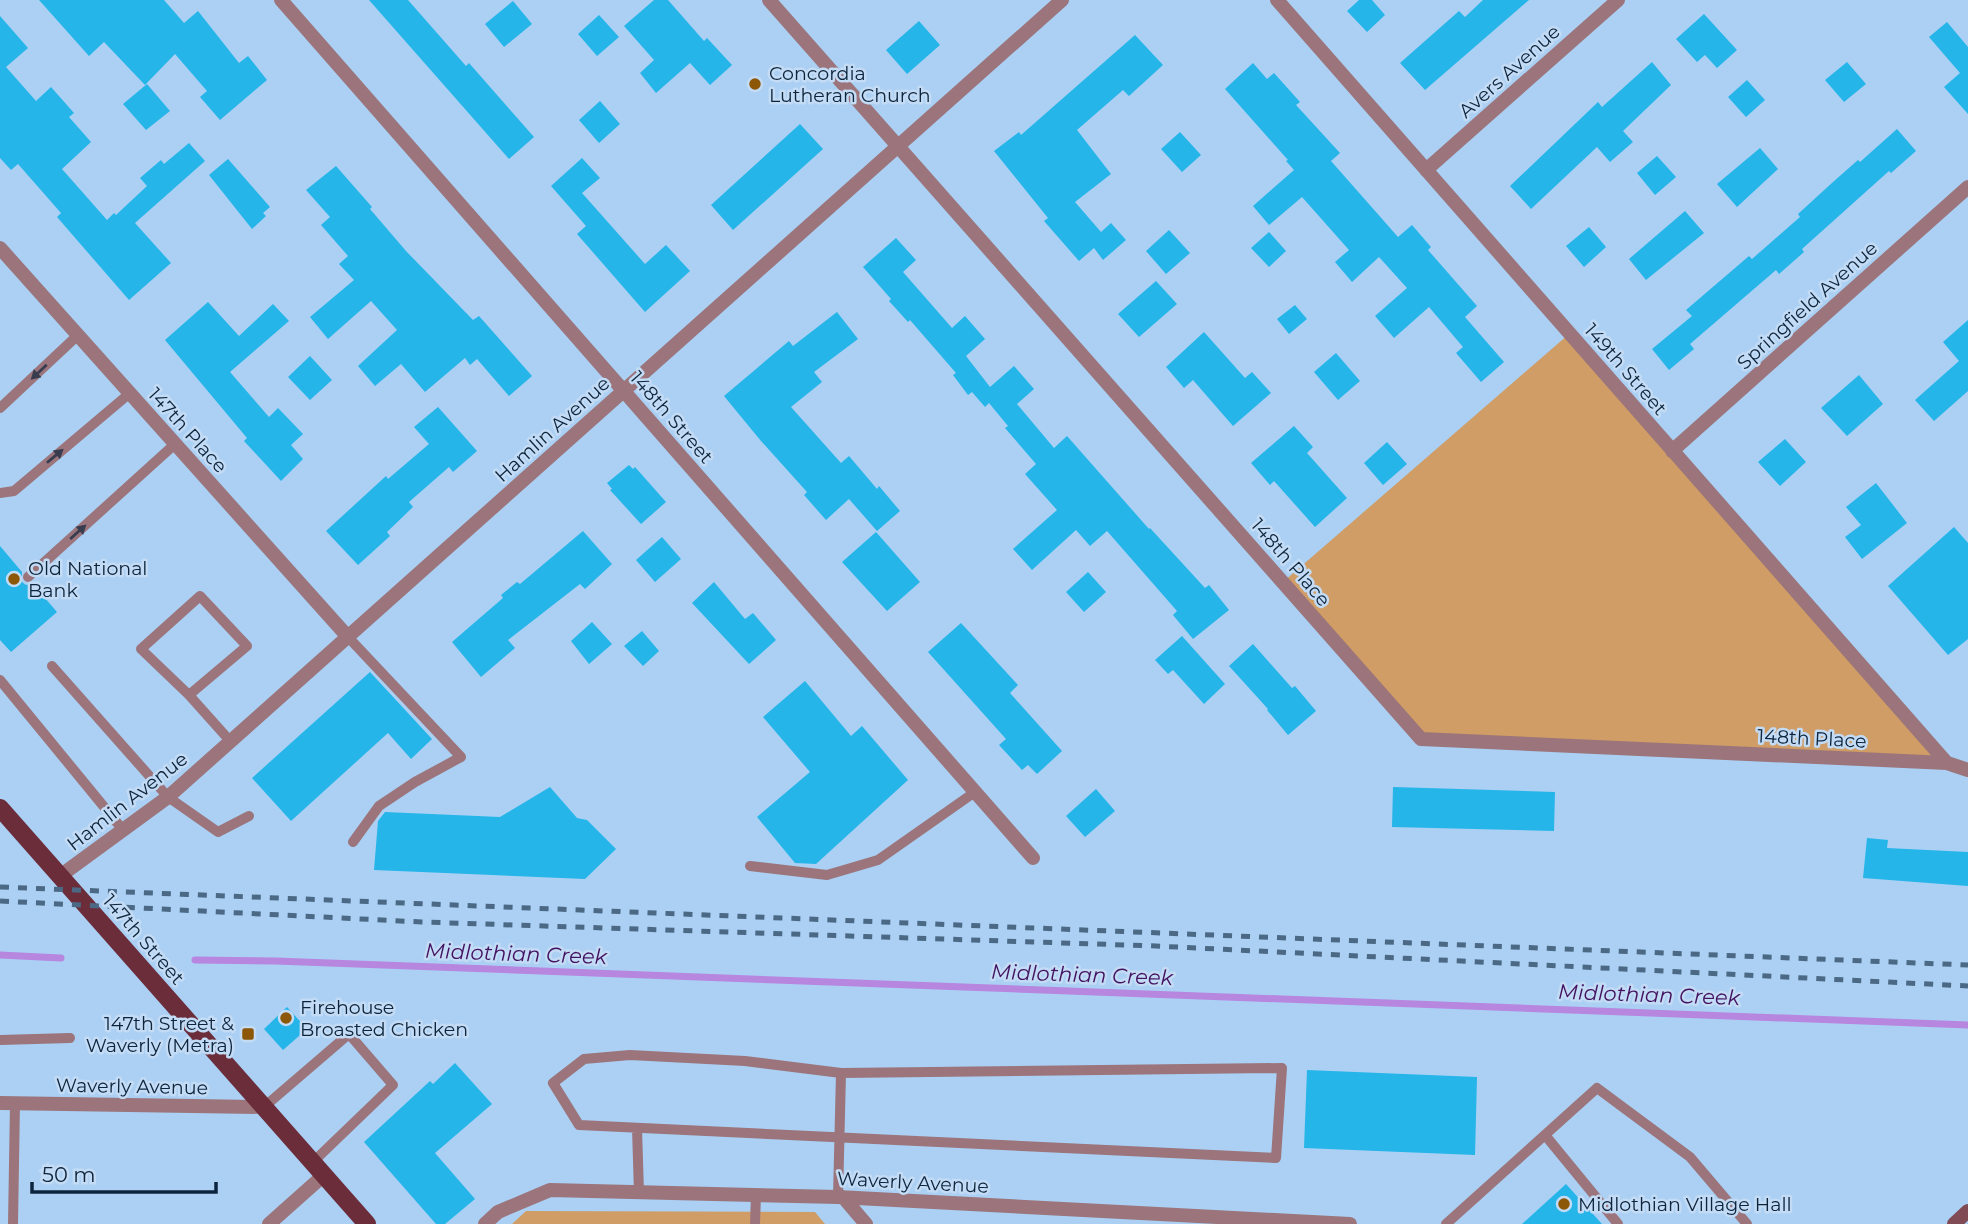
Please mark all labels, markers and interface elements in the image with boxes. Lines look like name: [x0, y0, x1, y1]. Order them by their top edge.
street label: Avers Avenue: [1454, 20, 1565, 123]
place label: Concordia Lutheran Church: [769, 62, 931, 107]
marker: Concordia Lutheran Church: [747, 76, 763, 92]
street label: Springfield Avenue: [1732, 236, 1882, 374]
street label: 149th Street: [1580, 319, 1672, 420]
one-way arrow: [31, 363, 48, 379]
street label: 148th Street: [625, 366, 718, 468]
street label: Hamlin Avenue: [490, 372, 614, 487]
street label: 147th Place: [143, 383, 232, 478]
one-way arrow: [47, 449, 64, 464]
street label: 148th Place: [1246, 514, 1335, 611]
one-way arrow: [70, 524, 87, 540]
place label: Old National Bank: [28, 557, 147, 602]
marker: Old National Bank: [6, 571, 22, 587]
street label: 148th Place: [1757, 724, 1867, 753]
street label: Hamlin Avenue: [62, 747, 192, 856]
street label: 147th Street: [98, 889, 189, 989]
water label: Midlothian Creek: [425, 938, 609, 969]
water label: Midlothian Creek: [991, 959, 1175, 990]
water label: Midlothian Creek: [1558, 979, 1742, 1010]
place label: Firehouse Broasted Chicken: [300, 996, 468, 1041]
marker: Firehouse Broasted Chicken: [278, 1010, 294, 1026]
place label: 147th Street & Waverly (Metra): [86, 1012, 234, 1057]
marker: 147th Street & Waverly (Metra): [240, 1026, 256, 1042]
street label: Waverly Avenue: [56, 1074, 208, 1099]
scale bar: [32, 1150, 215, 1194]
text: 50 m: [42, 1162, 96, 1187]
street label: Waverly Avenue: [836, 1167, 990, 1198]
place label: Midlothian Village Hall: [1578, 1193, 1792, 1216]
marker: Midlothian Village Hall: [1556, 1196, 1572, 1212]

